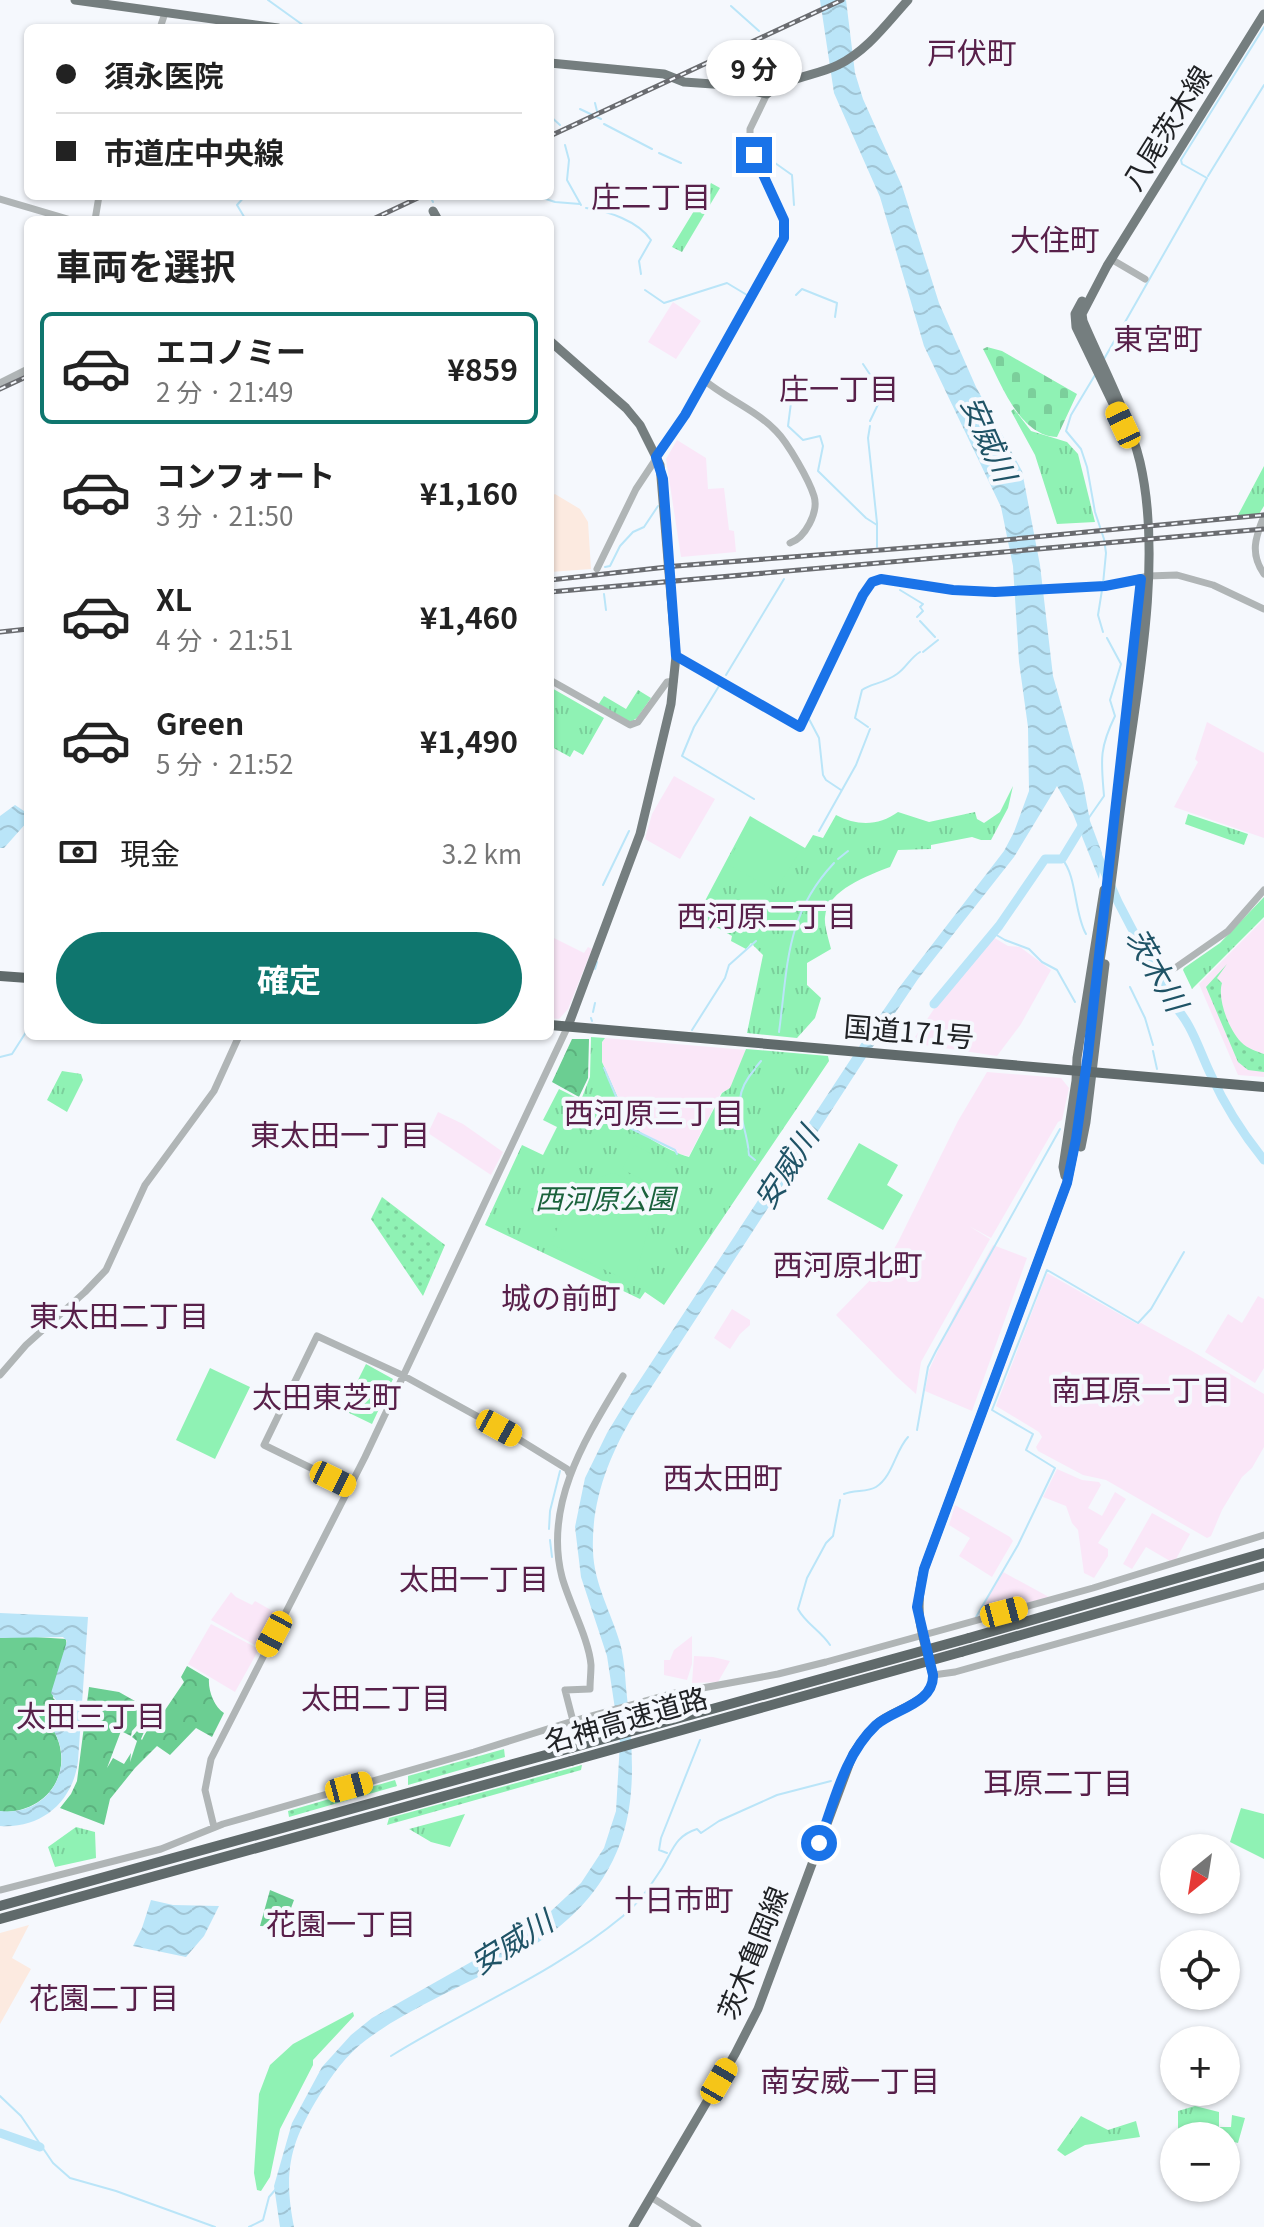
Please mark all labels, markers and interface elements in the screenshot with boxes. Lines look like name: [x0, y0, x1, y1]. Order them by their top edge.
district label: 戸伏町: [927, 29, 1017, 73]
callout: 9 分: [706, 39, 802, 95]
text: 9 分: [730, 49, 778, 86]
text: 須永医院: [104, 52, 224, 96]
street label: 八尾茨木線: [1111, 57, 1219, 197]
text: 市道庄中央線: [104, 129, 284, 173]
route end: [736, 137, 772, 173]
district label: 庄二丁目: [591, 173, 711, 217]
district label: 大住町: [1010, 216, 1100, 260]
text: 車両を選択: [56, 238, 236, 290]
district label: 東宮町: [1113, 315, 1203, 359]
text: エコノミー: [156, 328, 306, 372]
icon: car: [60, 332, 132, 404]
text: ¥859: [447, 346, 518, 390]
district label: 庄一丁目: [779, 365, 899, 409]
text: 2 分 · 21:49: [156, 372, 293, 409]
water label: 安威川: [952, 388, 1030, 491]
car: [1102, 398, 1144, 452]
text: コンフォート: [156, 452, 335, 496]
icon: car: [60, 456, 132, 528]
text: ¥1,160: [420, 470, 518, 514]
text: 3 分 · 21:50: [156, 496, 293, 533]
text: XL: [156, 576, 192, 620]
icon: car: [60, 580, 132, 652]
text: ¥1,460: [420, 594, 518, 638]
text: 4 分 · 21:51: [156, 620, 293, 657]
text: Green: [156, 700, 244, 744]
icon: car: [60, 704, 132, 776]
text: ¥1,490: [420, 718, 518, 762]
text: 5 分 · 21:52: [156, 744, 293, 781]
icon: cash: [56, 830, 100, 874]
text: 現金: [120, 830, 180, 874]
text: 3.2 km: [442, 834, 522, 871]
district label: 西河原二丁目: [677, 892, 857, 936]
water label: 茨木川: [1117, 919, 1202, 1021]
button: 確定: [56, 932, 522, 1024]
street label: 国道171号: [842, 1004, 976, 1056]
district label: 西河原三丁目: [564, 1089, 744, 1133]
district label: 東太田一丁目: [250, 1111, 430, 1155]
water label: 安威川: [742, 1114, 829, 1216]
park label: 西河原公園: [535, 1177, 679, 1217]
district label: 西河原北町: [773, 1241, 923, 1285]
district label: 城の前町: [501, 1274, 621, 1318]
district label: 東太田二丁目: [29, 1292, 209, 1336]
district label: 南耳原一丁目: [1051, 1366, 1231, 1410]
district label: 太田東芝町: [252, 1373, 402, 1417]
car: [472, 1406, 526, 1450]
district label: 西太田町: [663, 1454, 783, 1498]
car: [306, 1458, 360, 1500]
district label: 太田一丁目: [399, 1555, 549, 1599]
car: [978, 1594, 1030, 1630]
car: [252, 1607, 296, 1661]
district label: 太田二丁目: [301, 1674, 451, 1718]
street label: 名神高速道路: [539, 1676, 712, 1760]
district label: 太田三丁目: [16, 1692, 166, 1736]
district label: 耳原二丁目: [983, 1759, 1133, 1803]
car: [323, 1769, 375, 1805]
route start: [801, 1825, 837, 1861]
north arrow: [1160, 1834, 1240, 1914]
map controls: [1160, 1834, 1240, 2202]
district label: 十日市町: [614, 1876, 734, 1920]
street label: 茨木亀岡線: [706, 1880, 796, 2025]
water label: 安威川: [461, 1896, 563, 1983]
district label: 花園一丁目: [266, 1900, 416, 1944]
button: locate: [1160, 1930, 1240, 2010]
district label: 花園二丁目: [29, 1974, 179, 2018]
button: +: [1160, 2026, 1240, 2106]
car: [697, 2054, 741, 2108]
district label: 南安威一丁目: [760, 2057, 940, 2101]
button: −: [1160, 2122, 1240, 2202]

